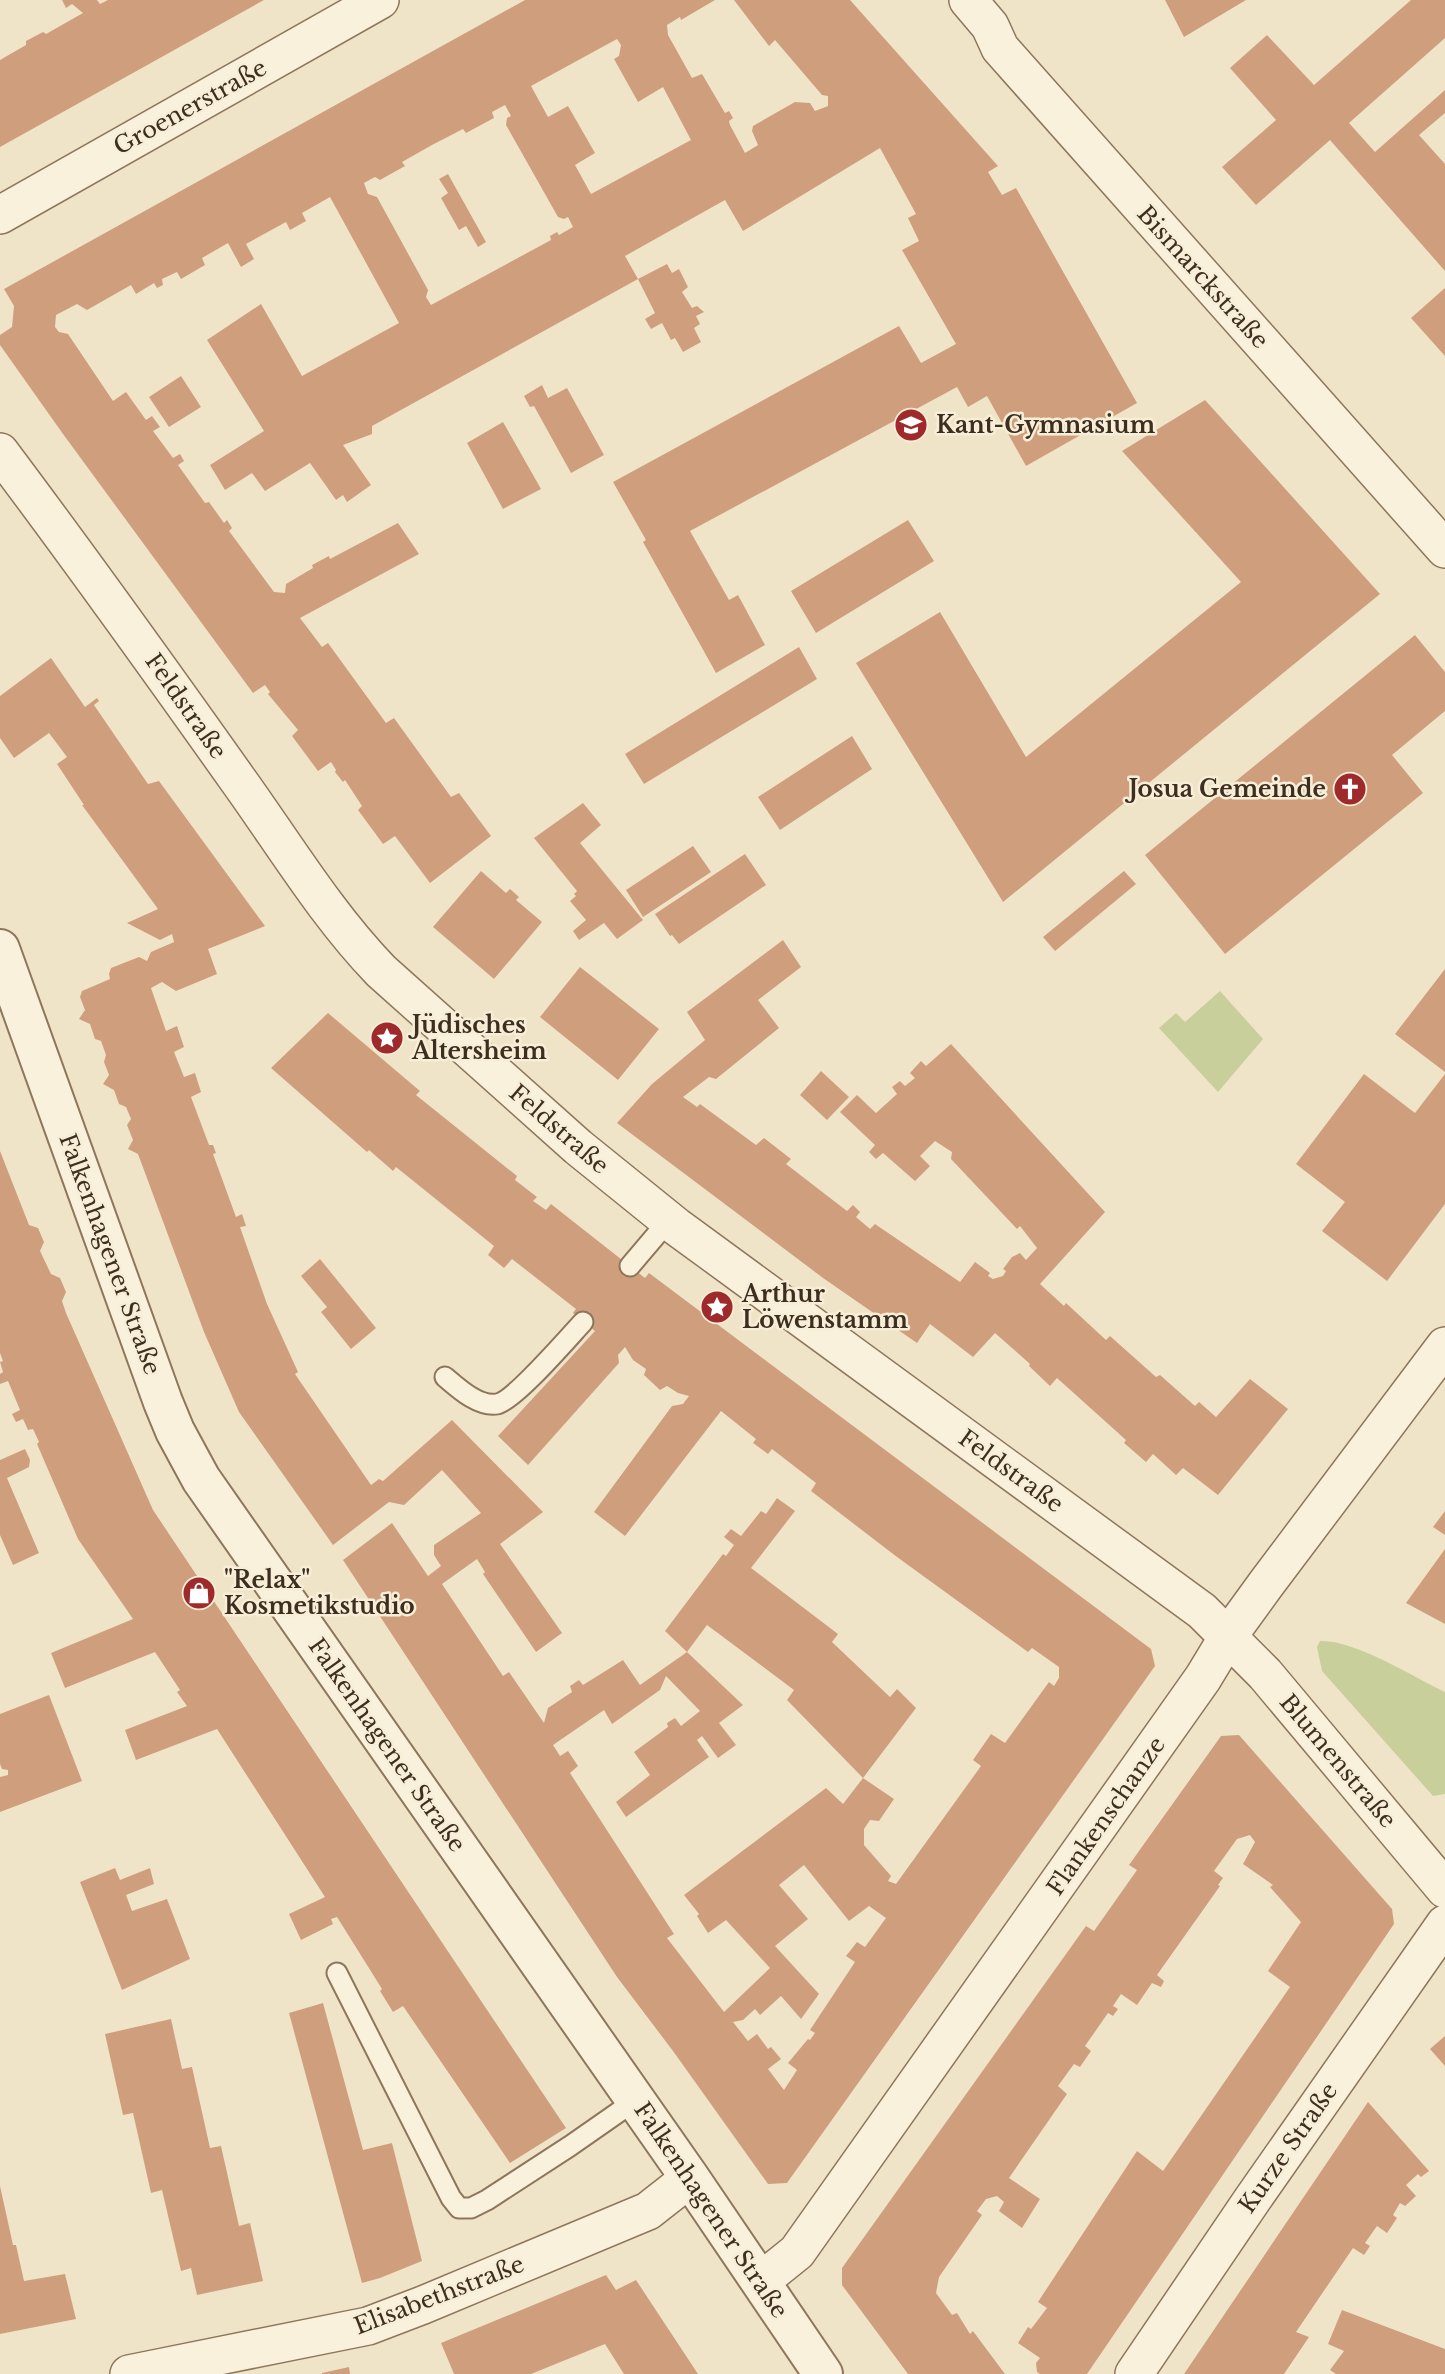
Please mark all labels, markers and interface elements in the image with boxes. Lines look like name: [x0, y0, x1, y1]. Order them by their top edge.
street label: Groenerstraße: [109, 53, 271, 161]
street label: Bismarckstraße: [1132, 200, 1274, 354]
school or university icon: Kant-Gymnasium: [892, 406, 930, 444]
place label: Kant-Gymnasium: [936, 411, 1156, 439]
street label: Feldstraße: [139, 648, 233, 764]
church icon: Josua Gemeinde: [1331, 770, 1369, 808]
place label: Josua Gemeinde: [1125, 775, 1326, 803]
place label: Jüdisches Altersheim: [408, 1011, 547, 1065]
place icon: Jüdisches Altersheim: [368, 1019, 406, 1057]
street label: Feldstraße: [504, 1078, 614, 1180]
street label: Falkenhagener Straße: [53, 1130, 167, 1378]
place label: Arthur Löwenstamm: [741, 1280, 908, 1334]
place icon: Arthur Löwenstamm: [698, 1288, 736, 1326]
street label: Feldstraße: [953, 1424, 1069, 1518]
place label: "Relax" Kosmetikstudio: [224, 1566, 415, 1620]
shop icon: "Relax" Kosmetikstudio: [180, 1574, 218, 1612]
street label: Falkenhagener Straße: [303, 1633, 471, 1857]
street label: Blumenstraße: [1274, 1688, 1402, 1834]
street label: Flankenschanze: [1041, 1731, 1171, 1901]
street label: Kurze Straße: [1233, 2077, 1343, 2219]
street label: Falkenhagener Straße: [628, 2097, 794, 2323]
street label: Elisabethstraße: [350, 2250, 528, 2340]

